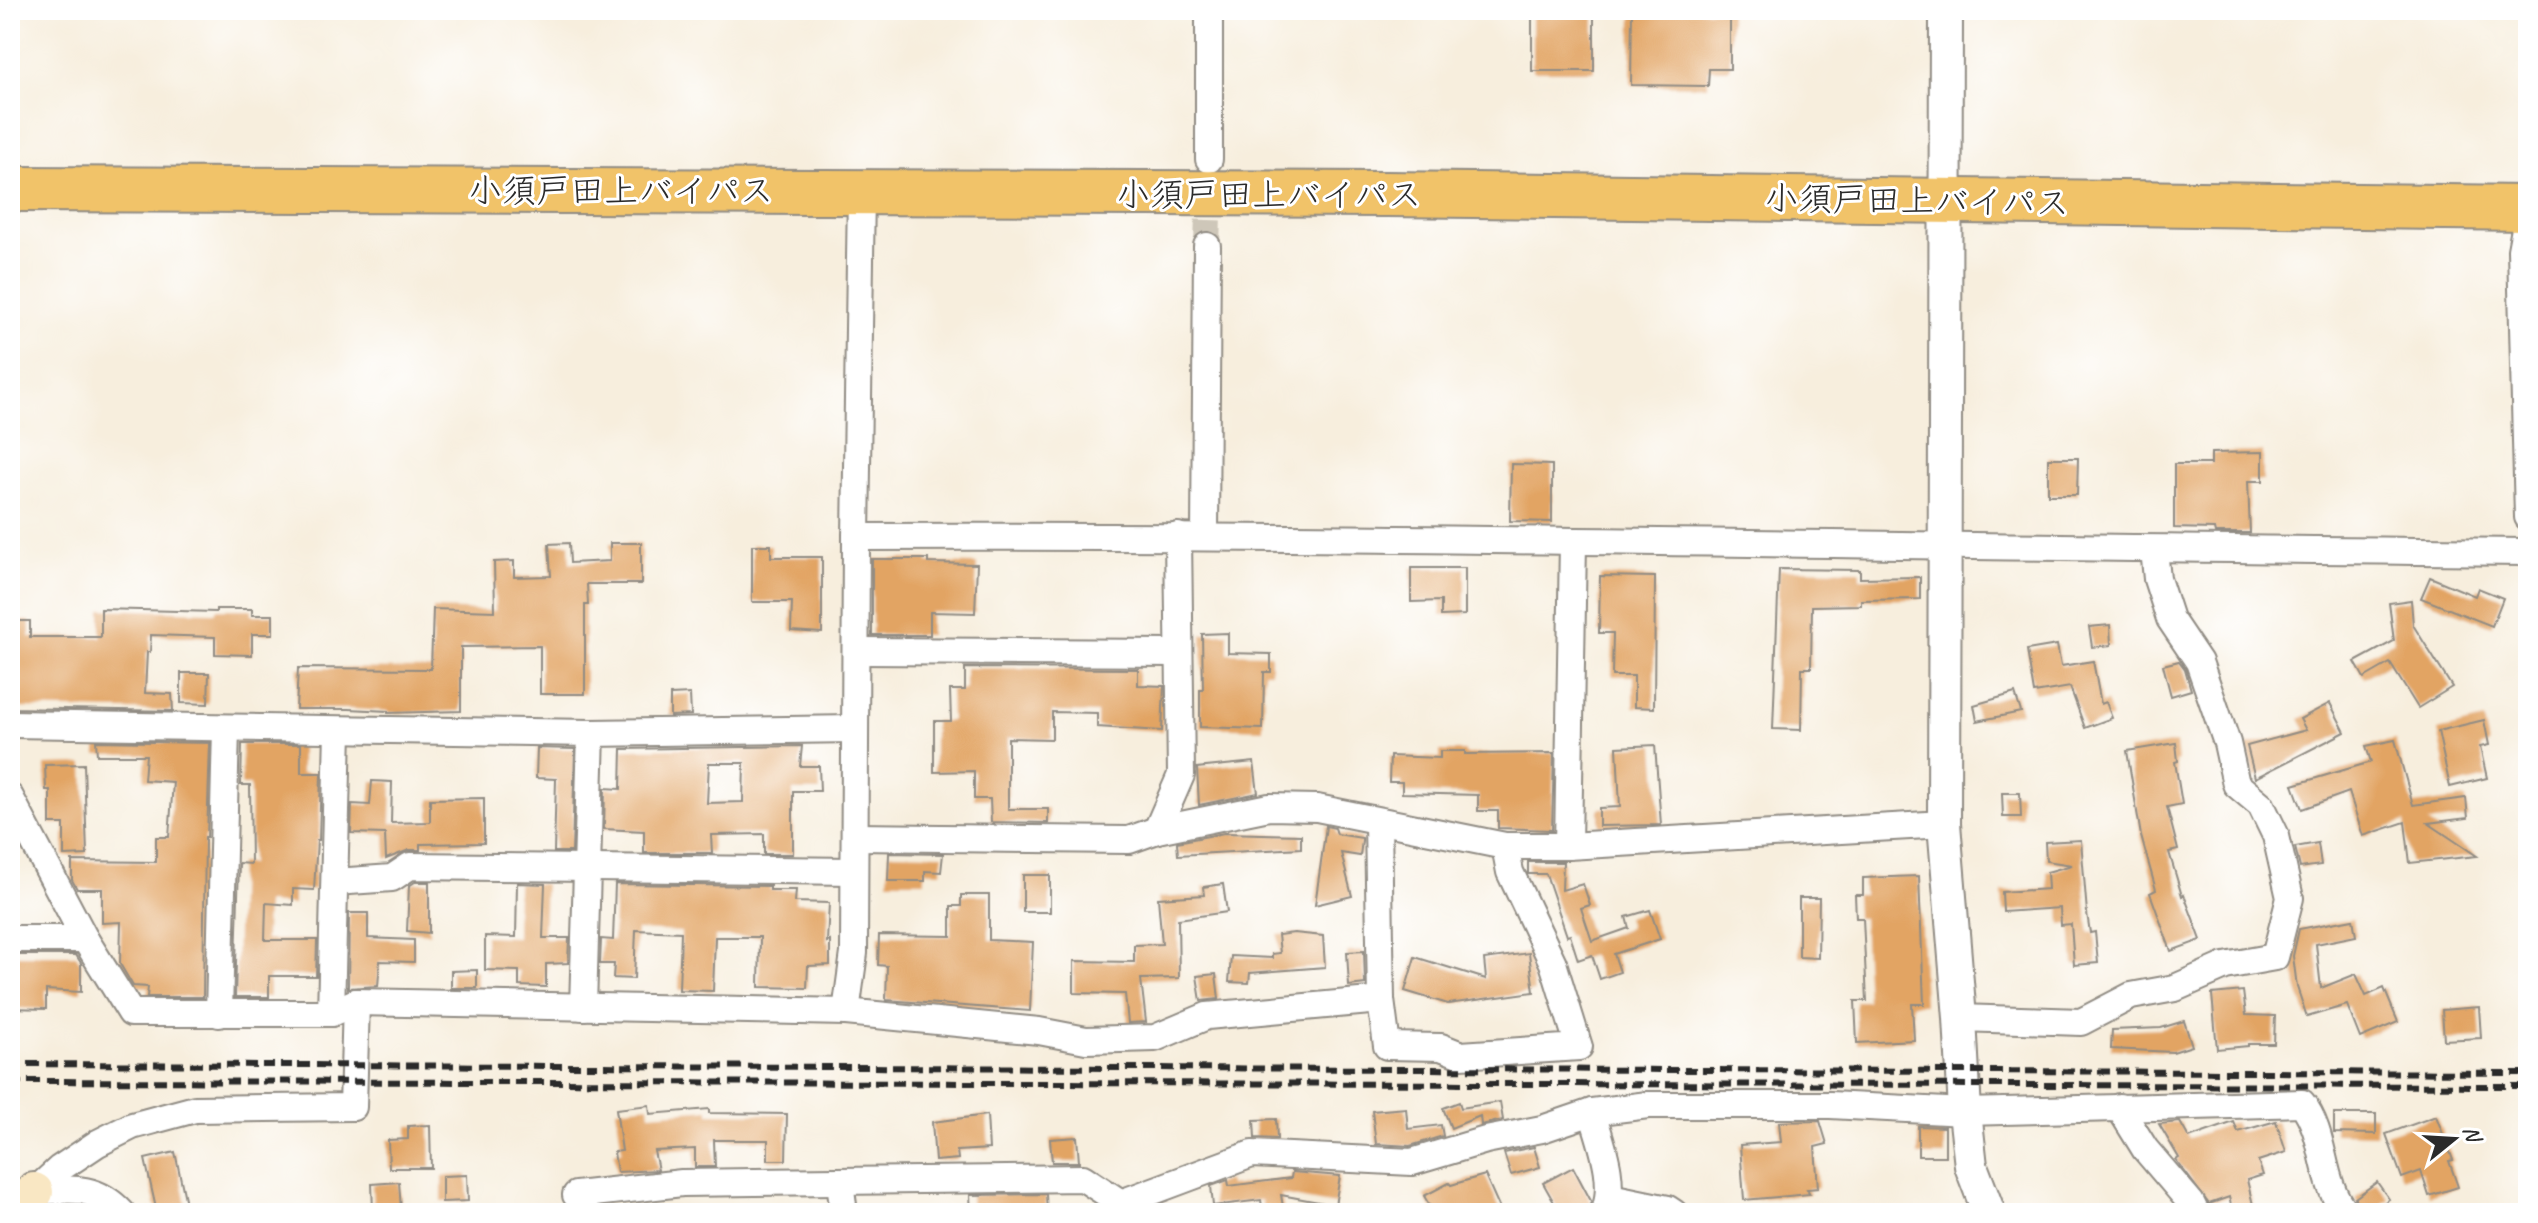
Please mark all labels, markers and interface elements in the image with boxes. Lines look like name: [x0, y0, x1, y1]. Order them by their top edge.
street label: 小須戸田上バイパス: [468, 169, 774, 212]
street label: 小須戸田上バイパス: [1116, 173, 1422, 216]
street label: 小須戸田上バイパス: [1764, 176, 2070, 225]
north arrow: [2414, 1099, 2494, 1179]
text: N: [2457, 1122, 2489, 1147]

